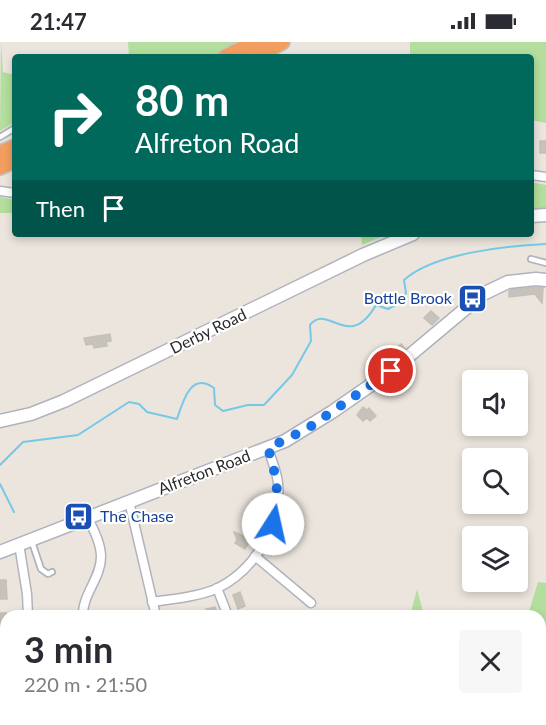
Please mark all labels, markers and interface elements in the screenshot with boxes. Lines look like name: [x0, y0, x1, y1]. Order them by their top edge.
text: 21:47: [30, 8, 87, 35]
text: 80 m: [135, 75, 229, 125]
icon: right: [36, 78, 114, 156]
text: Alfreton Road: [135, 126, 299, 159]
icon: arrive: [97, 192, 130, 225]
text: Then: [36, 195, 85, 222]
bus stop icon: Bottle Brook: [457, 282, 489, 314]
place label: Bottle Brook: [364, 288, 453, 307]
street label: Derby Road: [167, 304, 249, 357]
pin: [365, 345, 416, 396]
icon: arrive: [374, 354, 407, 387]
map controls: [462, 370, 528, 592]
button: sound: [462, 370, 528, 436]
street label: Alfreton Road: [155, 445, 253, 498]
button: search: [462, 448, 528, 514]
position arrow: [241, 492, 305, 556]
bus stop icon: The Chase: [63, 500, 95, 532]
place label: The Chase: [100, 506, 174, 525]
button: layers: [462, 526, 528, 592]
text: 3 min: [24, 627, 113, 671]
button: close: [459, 630, 522, 693]
text: 220 m · 21:50: [24, 672, 147, 696]

